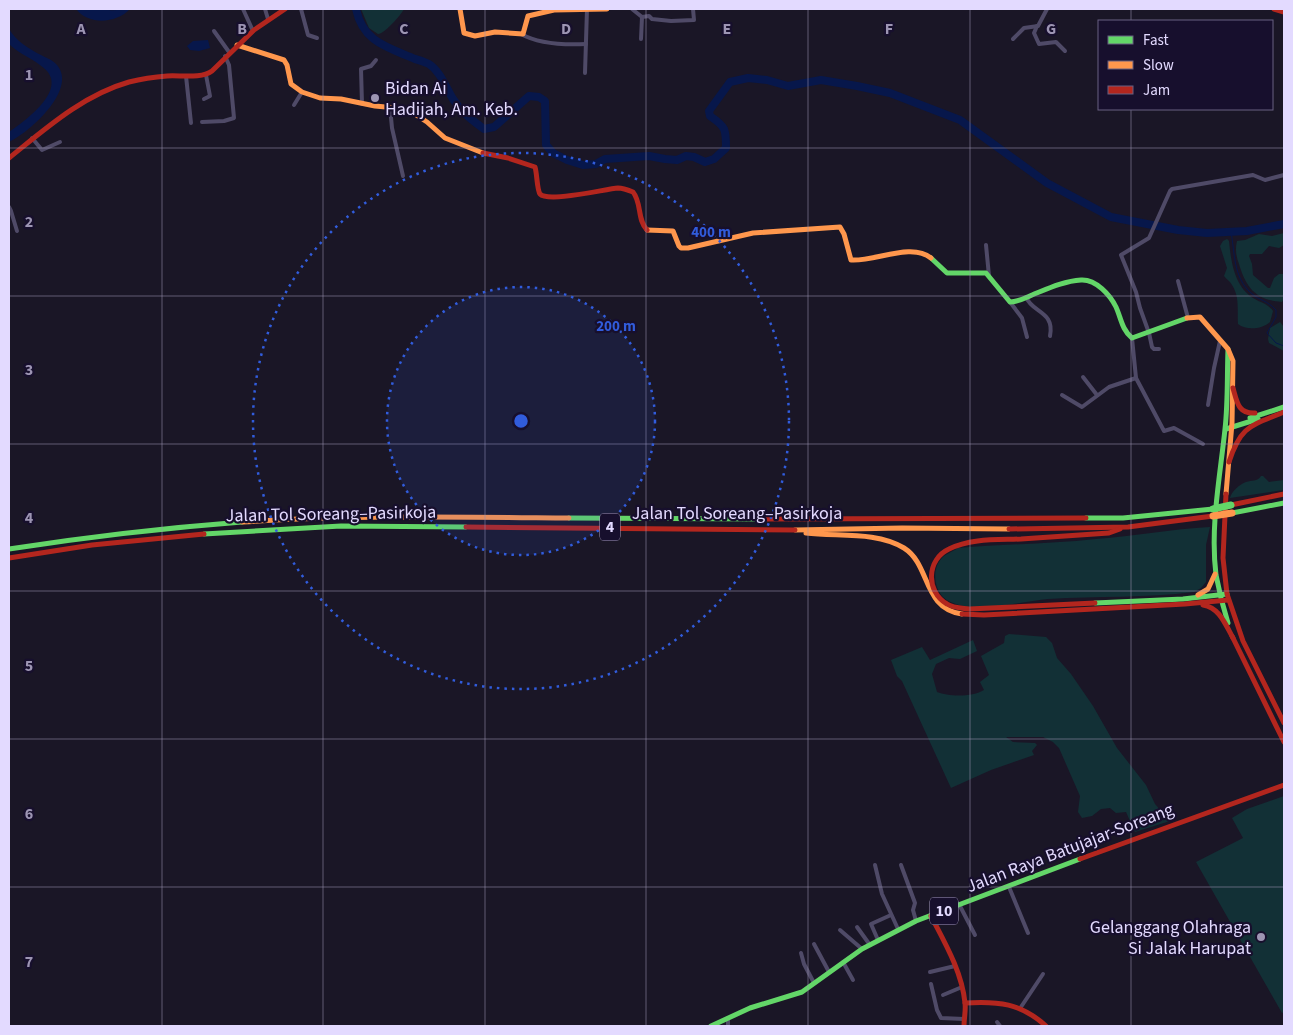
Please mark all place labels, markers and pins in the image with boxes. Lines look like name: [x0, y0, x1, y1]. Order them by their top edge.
place label: Bidan Ai Hadijah, Am. Keb.: [385, 76, 518, 122]
marker: Bidan Ai Hadijah, Am. Keb.: [369, 92, 381, 104]
centre of rings: [512, 412, 530, 430]
place label: Gelanggang Olahraga Si Jalak Harupat: [1090, 915, 1251, 961]
marker: Gelanggang Olahraga Si Jalak Harupat: [1255, 931, 1267, 943]

